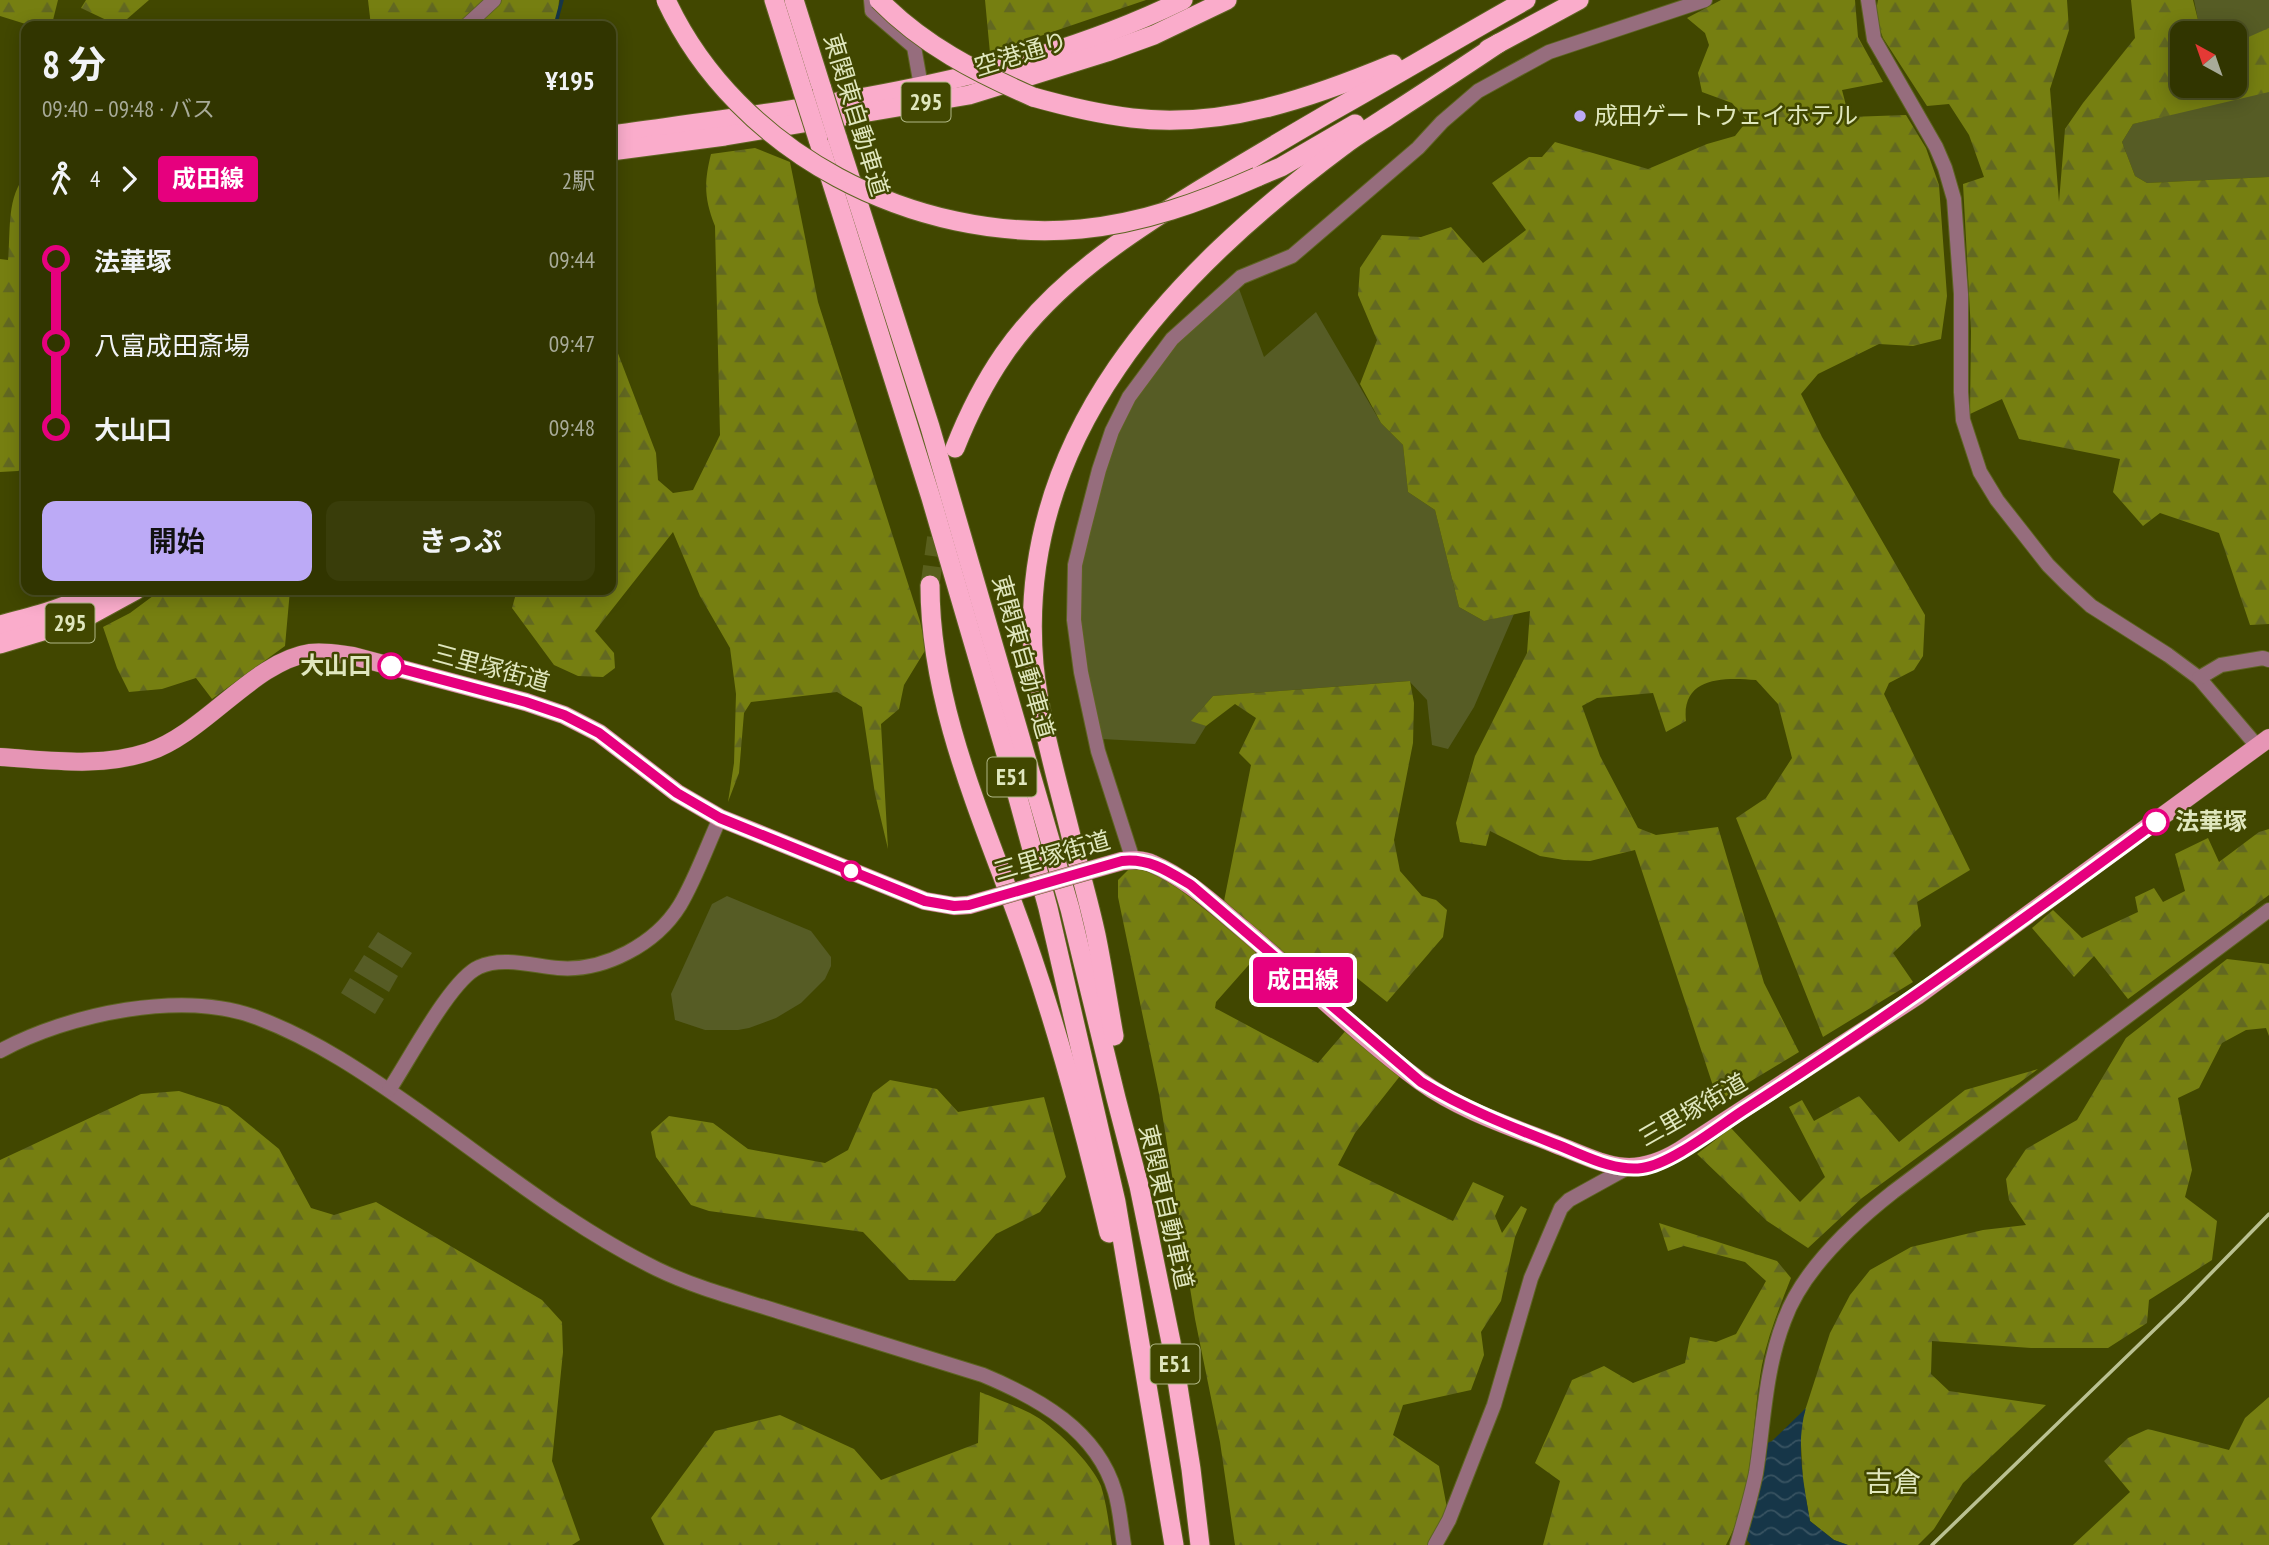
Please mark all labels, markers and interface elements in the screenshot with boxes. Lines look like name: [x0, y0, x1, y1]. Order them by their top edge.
north arrow: [2170, 21, 2247, 98]
map controls: [2170, 21, 2247, 98]
street label: 空港通り: [970, 25, 1071, 82]
street label: 東関東自動車道: [817, 30, 896, 200]
text: 8 分: [42, 39, 106, 88]
text: ¥195: [545, 64, 595, 97]
road number: 295: [902, 82, 950, 122]
text: 09:40 – 09:48 · バス: [42, 94, 215, 123]
place label: 成田ゲートウェイホテル: [1594, 100, 1858, 131]
marker: 成田ゲートウェイホテル: [1572, 108, 1588, 124]
icon: walk: [42, 160, 80, 198]
icon: forward: [110, 160, 148, 198]
text: 成田線: [172, 163, 244, 194]
text: 4: [90, 164, 100, 193]
text: 2駅: [562, 166, 595, 195]
text: 法華塚: [94, 245, 172, 278]
text: 09:44: [549, 245, 595, 274]
text: 八富成田斎場: [94, 329, 250, 362]
text: 09:47: [549, 329, 595, 358]
text: 大山口: [94, 413, 172, 446]
text: 09:48: [549, 413, 595, 442]
button: 開始: [42, 501, 312, 581]
button: きっぷ: [326, 501, 595, 581]
street label: 東関東自動車道: [985, 572, 1062, 742]
road number: 295: [46, 604, 94, 642]
street label: 三里塚街道: [429, 637, 553, 698]
place label: 大山口: [300, 650, 372, 681]
marker: 大山口: [378, 653, 404, 679]
road number: E51: [988, 758, 1036, 796]
place label: 法華塚: [2175, 806, 2247, 837]
marker: 法華塚: [2143, 809, 2169, 835]
street label: 三里塚街道: [990, 824, 1114, 887]
unlabelled marker: [841, 861, 861, 881]
line badge: 成田線: [1263, 957, 1343, 1003]
text: 成田線: [1267, 964, 1339, 995]
street label: 三里塚街道: [1633, 1066, 1752, 1153]
street label: 東関東自動車道: [1132, 1122, 1200, 1292]
road number: E51: [1150, 1344, 1200, 1384]
district label: 吉倉: [1865, 1463, 1921, 1500]

